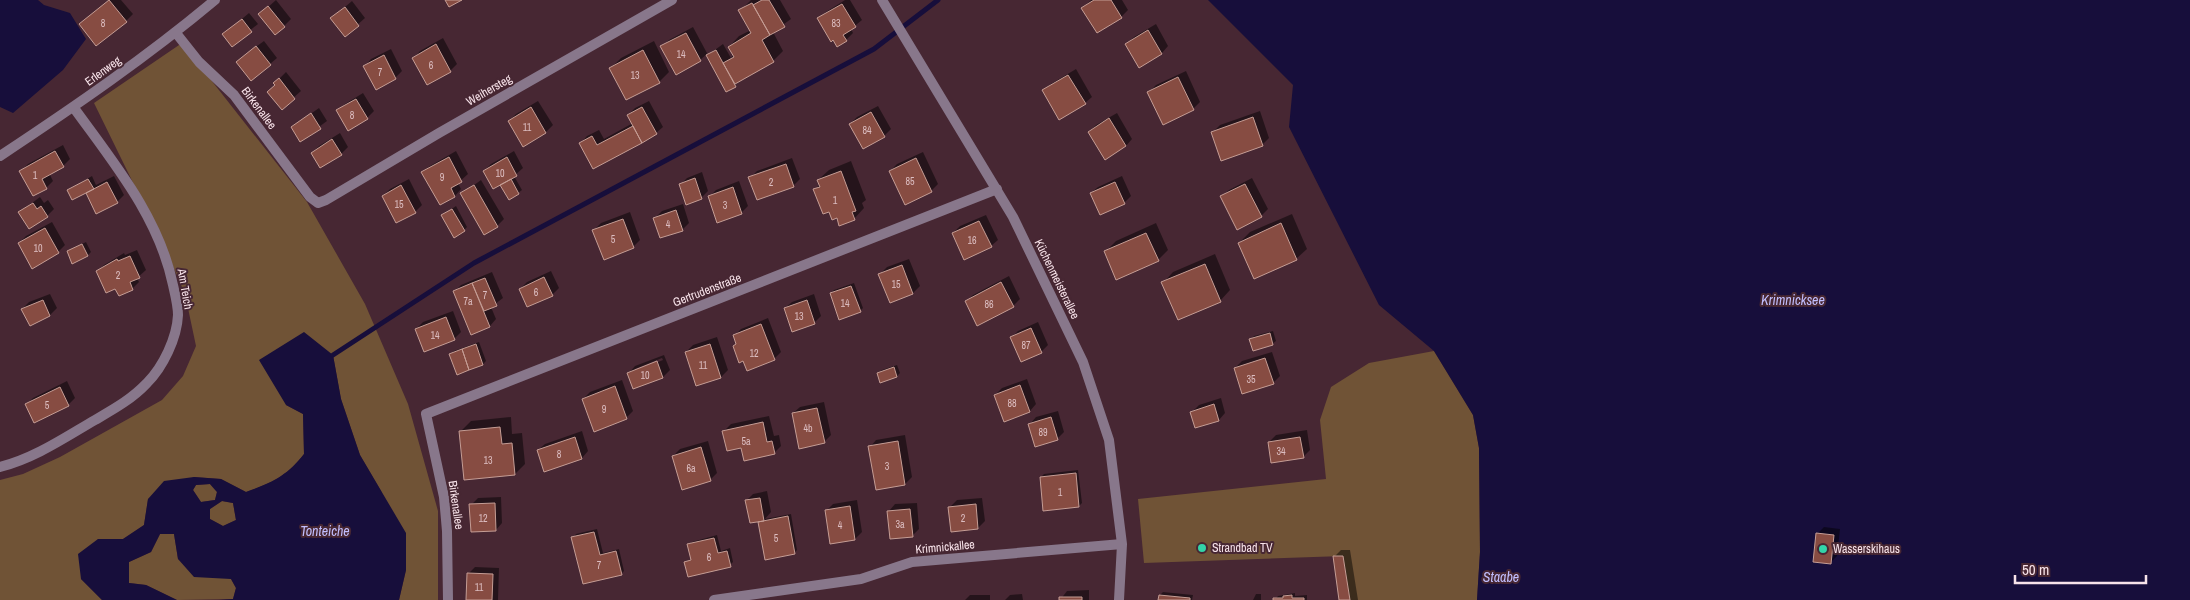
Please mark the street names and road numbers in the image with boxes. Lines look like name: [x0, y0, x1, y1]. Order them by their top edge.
street label: Erlenweg: [82, 52, 125, 90]
street label: Weihersteg: [463, 70, 515, 109]
street label: Birkenallee: [238, 84, 280, 132]
street label: Küchenmeisterallee: [1031, 236, 1083, 322]
street label: Am Teich: [173, 267, 196, 311]
street label: Gertrudenstraße: [670, 270, 744, 310]
street label: Birkenallee: [445, 480, 467, 530]
street label: Krimnickallee: [915, 536, 975, 558]

